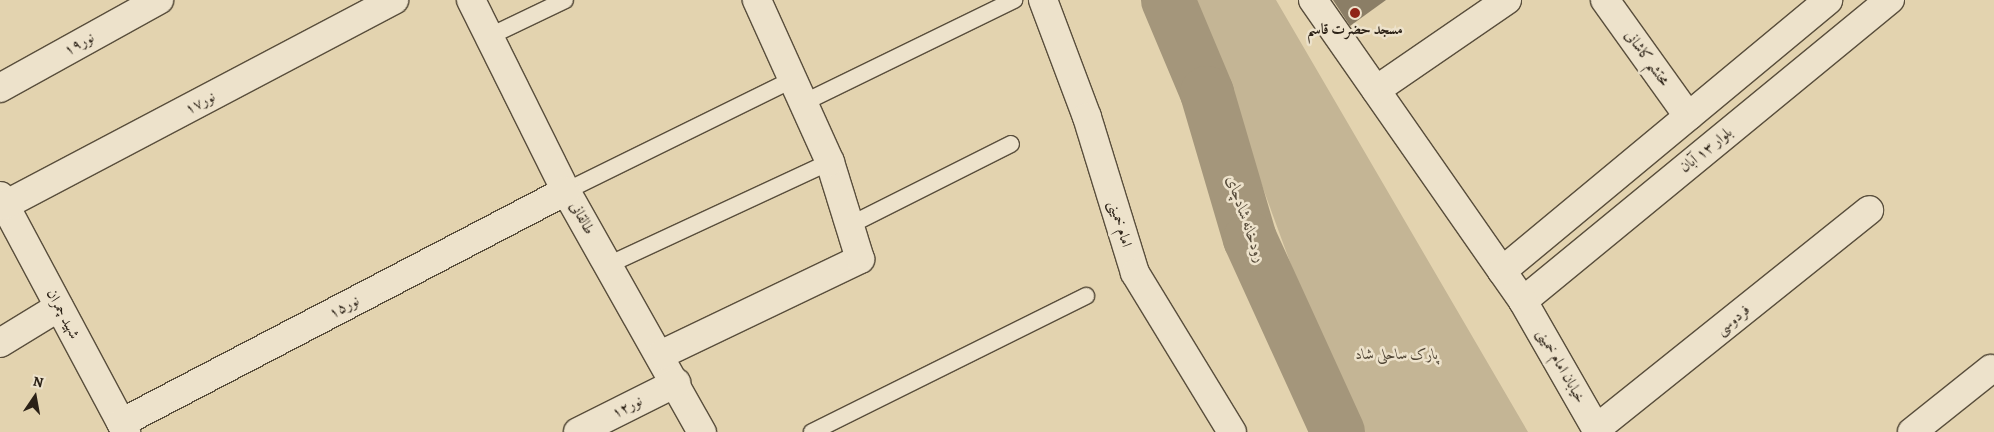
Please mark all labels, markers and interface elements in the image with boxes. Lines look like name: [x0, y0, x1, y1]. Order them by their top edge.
marker: مسجد حضرت قاسم: [1349, 7, 1361, 19]
place label: مسجد حضرت قاسم: [1307, 21, 1403, 39]
street label: محتشم کاشانی: [1621, 27, 1673, 89]
street label: نور۱۹: [61, 28, 97, 60]
street label: نور۱۷: [182, 88, 218, 118]
street label: بلوار ۱۳ آبان: [1676, 123, 1736, 177]
water label: رودخانه شادچای: [1222, 173, 1270, 265]
street label: طالقانی: [566, 198, 598, 238]
street label: امام خمینی: [1104, 199, 1136, 249]
street label: شهید چمران: [42, 286, 84, 342]
street label: نور۱۵: [326, 292, 362, 322]
street label: فردوسی: [1712, 301, 1754, 339]
street label: خیابان امام خمینی: [1533, 326, 1589, 406]
park label: پارک ساحلی شاد: [1356, 346, 1438, 364]
text: N: [31, 371, 45, 392]
north arrow: [10, 372, 60, 422]
street label: نور۱۲: [609, 392, 645, 422]

